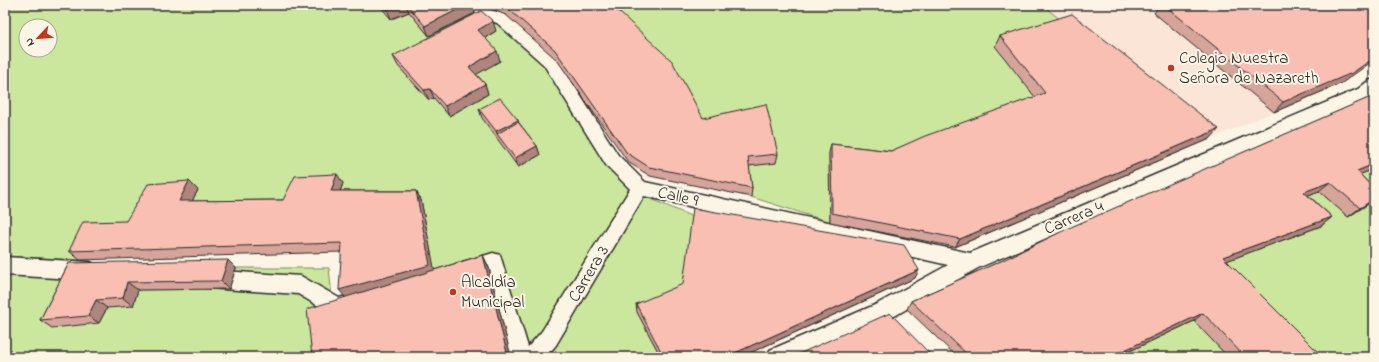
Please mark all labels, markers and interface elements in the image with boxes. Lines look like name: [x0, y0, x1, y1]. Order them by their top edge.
north arrow: [18, 18, 58, 58]
text: N: [21, 35, 39, 49]
place label: Colegio Nuestra Señora de Nazareth: [1179, 46, 1319, 91]
marker: Colegio Nuestra Señora de Nazareth: [1166, 63, 1176, 73]
street label: Calle 9: [655, 180, 701, 214]
street label: Carrera 4: [1040, 194, 1108, 242]
street label: Carrera 3: [562, 241, 616, 307]
place label: Alcaldía Municipal: [461, 270, 524, 315]
marker: Alcaldía Municipal: [448, 287, 458, 297]

